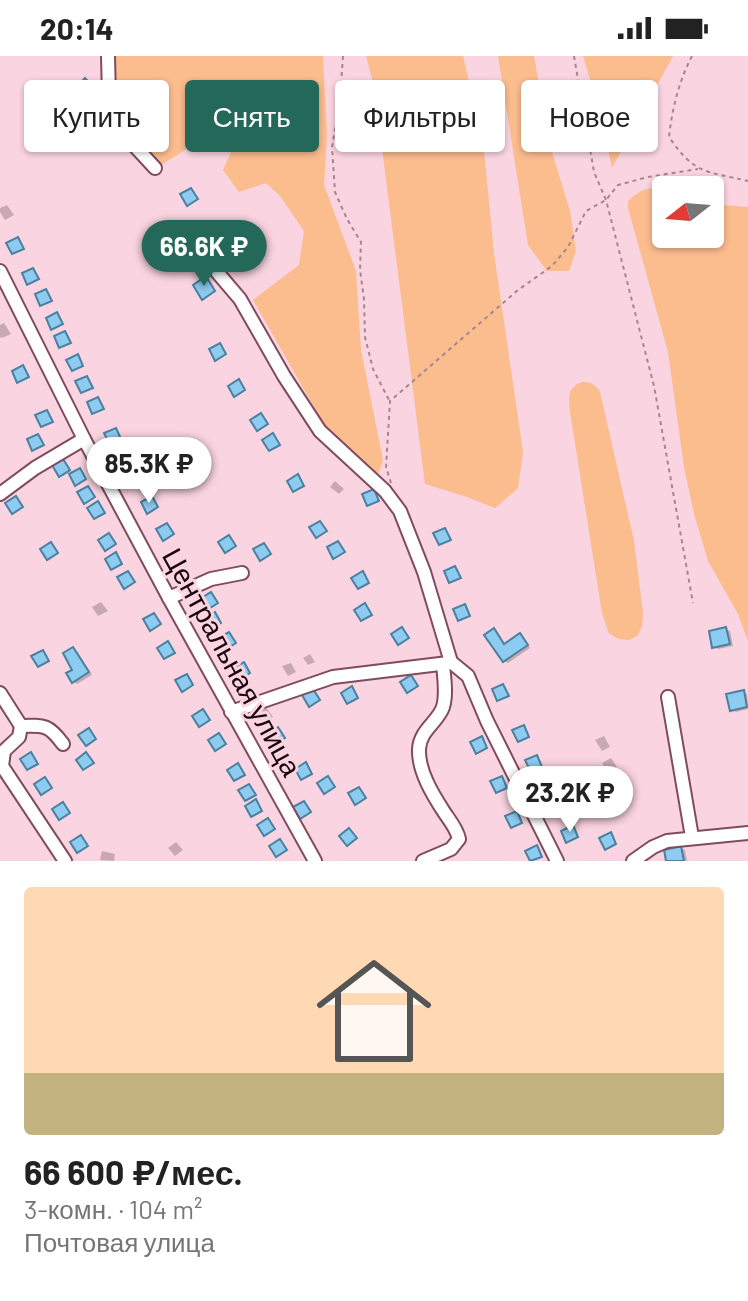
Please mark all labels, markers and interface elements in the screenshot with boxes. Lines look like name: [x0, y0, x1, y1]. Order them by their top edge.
text: 20:14: [40, 10, 114, 46]
chip: Купить: [24, 80, 169, 152]
chip: Снять: [185, 80, 319, 152]
chip: Фильтры: [335, 80, 505, 152]
chip: Новое: [521, 80, 658, 152]
north arrow: [652, 176, 724, 248]
map controls: [652, 176, 724, 248]
pin: 66.6K ₽: [130, 220, 278, 288]
text: 66.6K ₽: [160, 230, 248, 261]
pin: 85.3K ₽: [75, 437, 223, 505]
text: 85.3K ₽: [105, 447, 193, 478]
street label: Центральная улица: [156, 542, 310, 782]
pin: 23.2K ₽: [496, 766, 644, 834]
text: 23.2K ₽: [525, 776, 615, 807]
icon: home: [302, 939, 446, 1083]
text: 66 600 ₽/мес.: [24, 1151, 243, 1192]
text: 3-комн. · 104 m²: [24, 1193, 202, 1224]
text: Почтовая улица: [24, 1226, 215, 1257]

